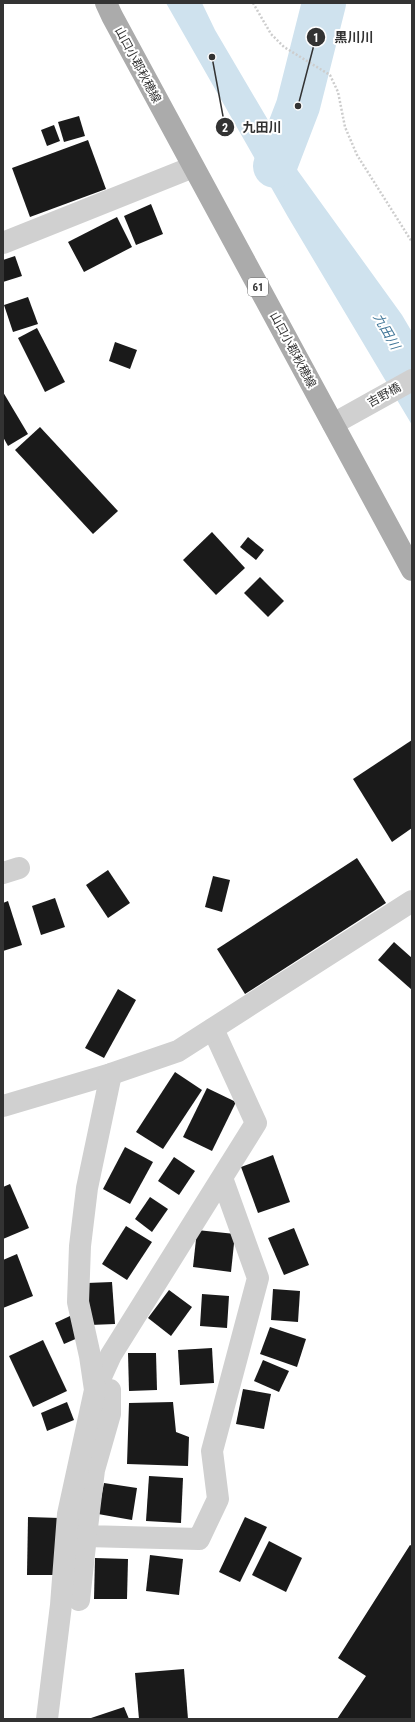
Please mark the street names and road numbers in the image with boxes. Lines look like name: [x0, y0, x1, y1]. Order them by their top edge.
street label: 山口小郡秋穂線: [112, 25, 164, 105]
road number: 61: [248, 278, 268, 296]
street label: 山口小郡秋穂線: [267, 310, 319, 390]
street label: 吉野橋: [365, 380, 403, 410]

